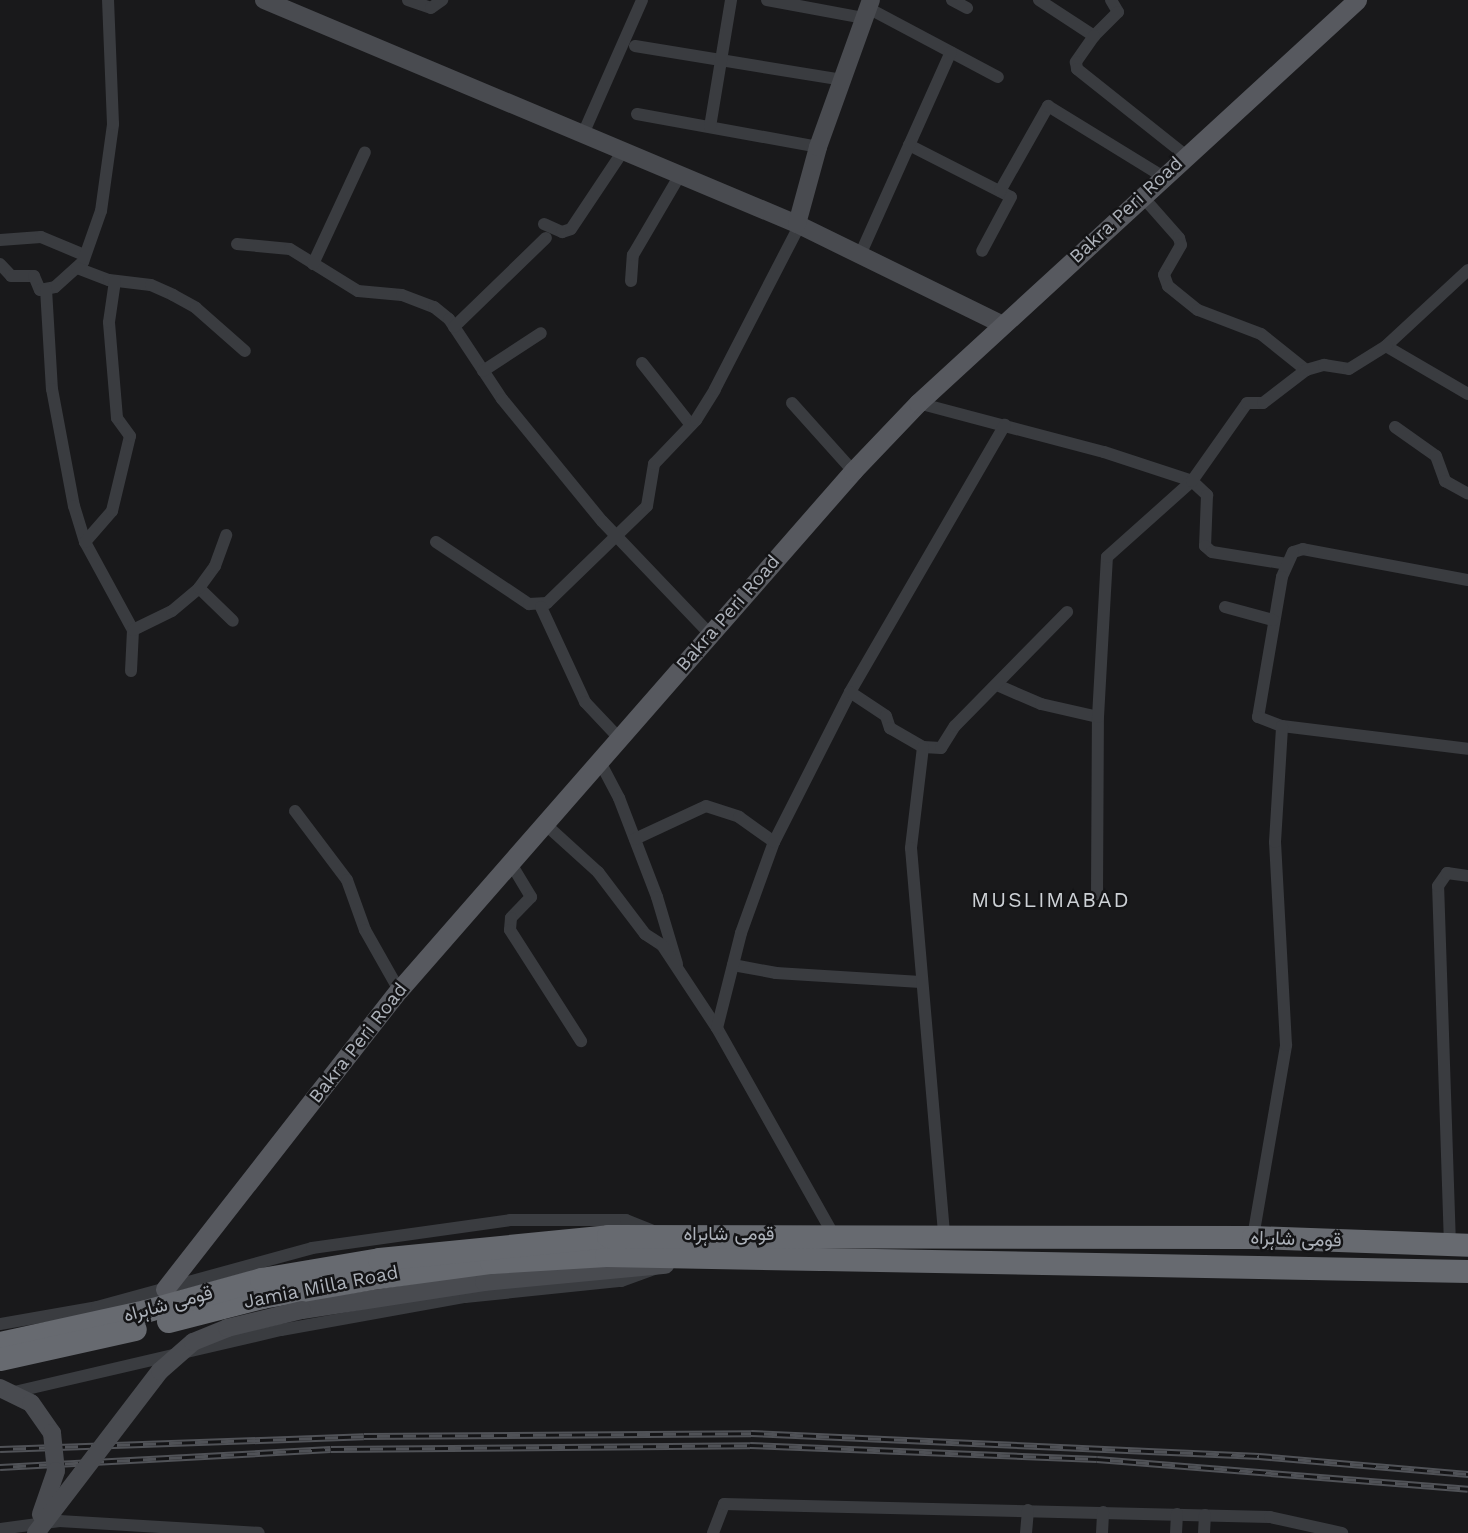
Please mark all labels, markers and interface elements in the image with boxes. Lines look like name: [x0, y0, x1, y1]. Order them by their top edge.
street label: Bakra Peri Road: [1065, 152, 1187, 268]
street label: Bakra Peri Road: [671, 550, 785, 676]
district label: MUSLIMABAD: [973, 887, 1129, 913]
street label: Bakra Peri Road: [304, 978, 412, 1108]
street label: قومی شاہراہ: [683, 1223, 775, 1245]
street label: قومی شاہراہ: [1250, 1226, 1342, 1252]
street label: Jamia Milla Road: [241, 1261, 401, 1313]
street label: قومی شاہراہ: [121, 1281, 215, 1327]

